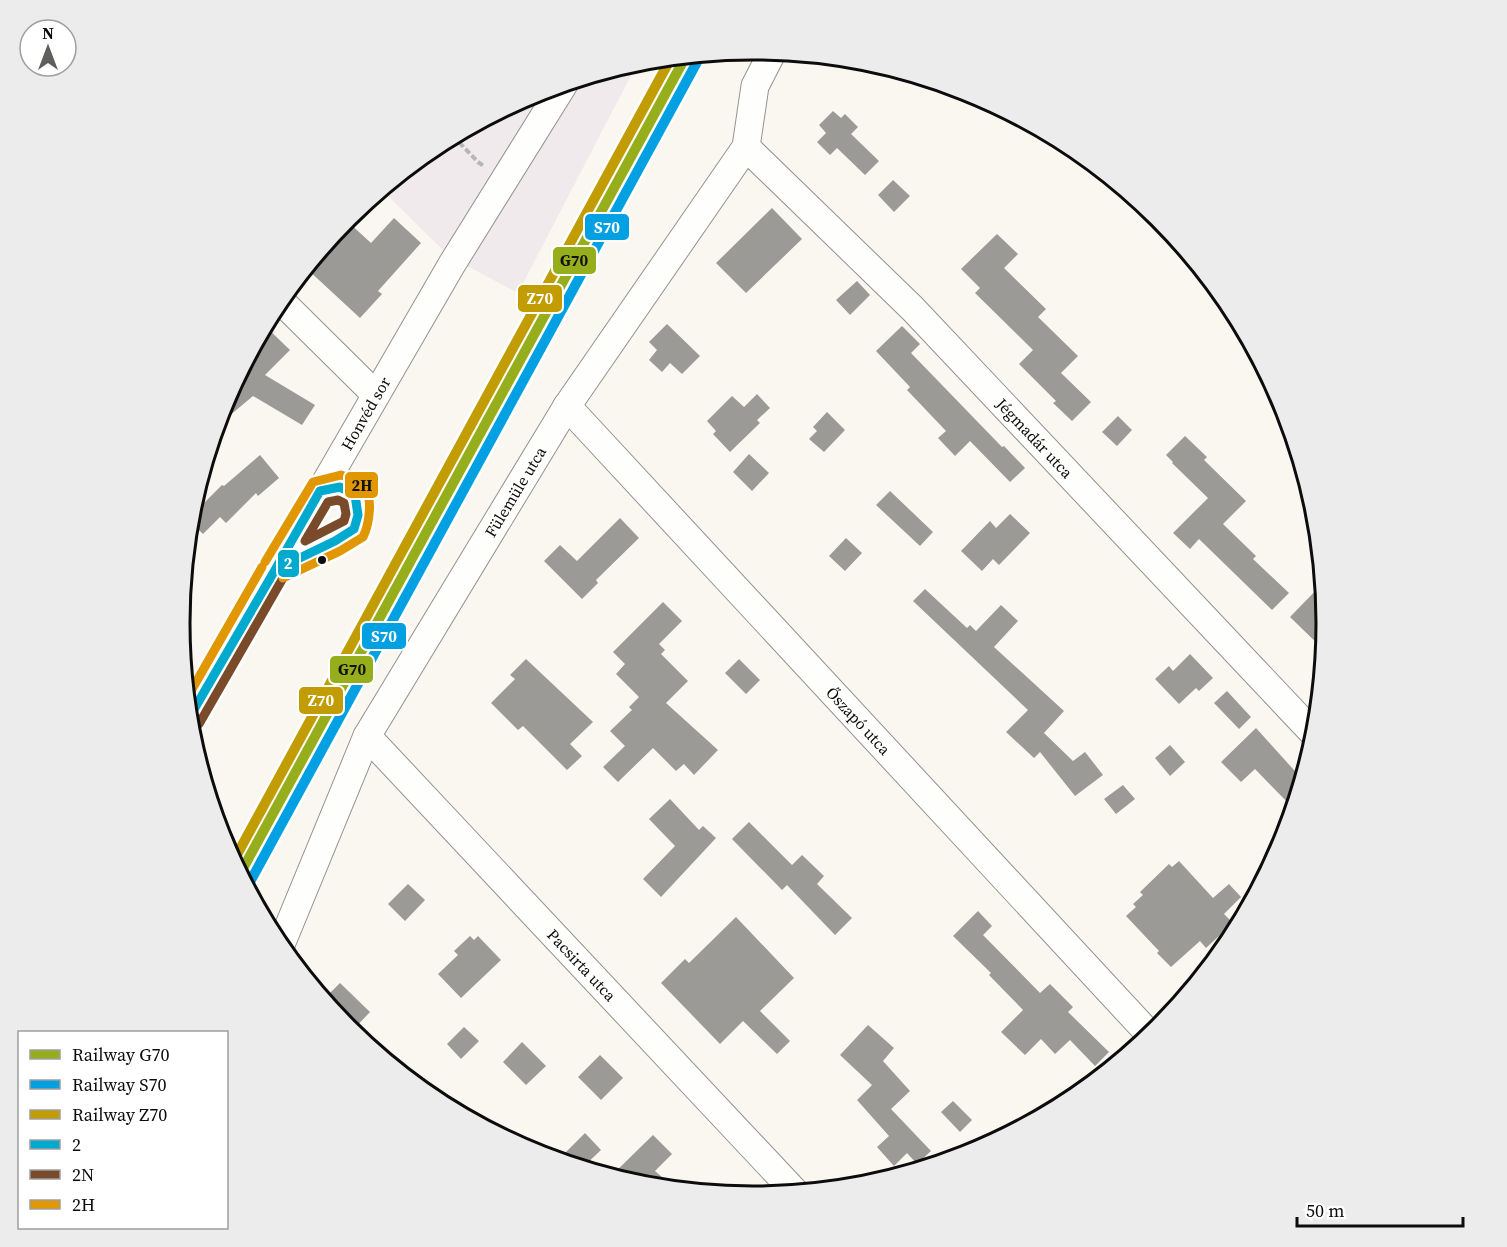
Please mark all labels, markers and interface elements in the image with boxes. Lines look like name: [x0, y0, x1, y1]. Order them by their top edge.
north arrow: [18, 18, 78, 78]
text: N: [42, 22, 54, 44]
line badge: S70: [584, 213, 630, 241]
text: S70: [594, 216, 620, 238]
line badge: G70: [552, 246, 597, 275]
text: G70: [560, 249, 588, 271]
line badge: Z70: [517, 284, 563, 313]
text: Z70: [527, 287, 554, 309]
street label: Honvéd sor: [335, 372, 396, 454]
street label: Jégmadár utca: [991, 392, 1079, 483]
street label: Fülemüle utca: [479, 442, 551, 541]
line badge: 2H: [344, 471, 379, 499]
text: 2H: [352, 474, 372, 496]
line badge: 2: [277, 549, 300, 578]
text: 2: [284, 552, 293, 574]
unlabelled marker: [316, 554, 328, 566]
line badge: S70: [361, 622, 407, 650]
text: S70: [371, 625, 397, 647]
line badge: G70: [329, 655, 374, 684]
text: G70: [338, 658, 366, 680]
street label: Őszapó utca: [821, 682, 896, 760]
line badge: Z70: [298, 686, 344, 715]
text: Z70: [308, 689, 335, 711]
street label: Pacsirta utca: [542, 924, 622, 1007]
legend: [18, 1031, 228, 1229]
text: Railway G70: [72, 1042, 170, 1067]
text: Railway S70: [72, 1072, 167, 1097]
text: Railway Z70: [72, 1102, 167, 1127]
text: 2: [72, 1132, 81, 1157]
text: 2N: [72, 1162, 94, 1187]
scale bar: [1297, 1190, 1464, 1228]
text: 2H: [72, 1192, 95, 1217]
text: 50 m: [1306, 1198, 1344, 1223]

